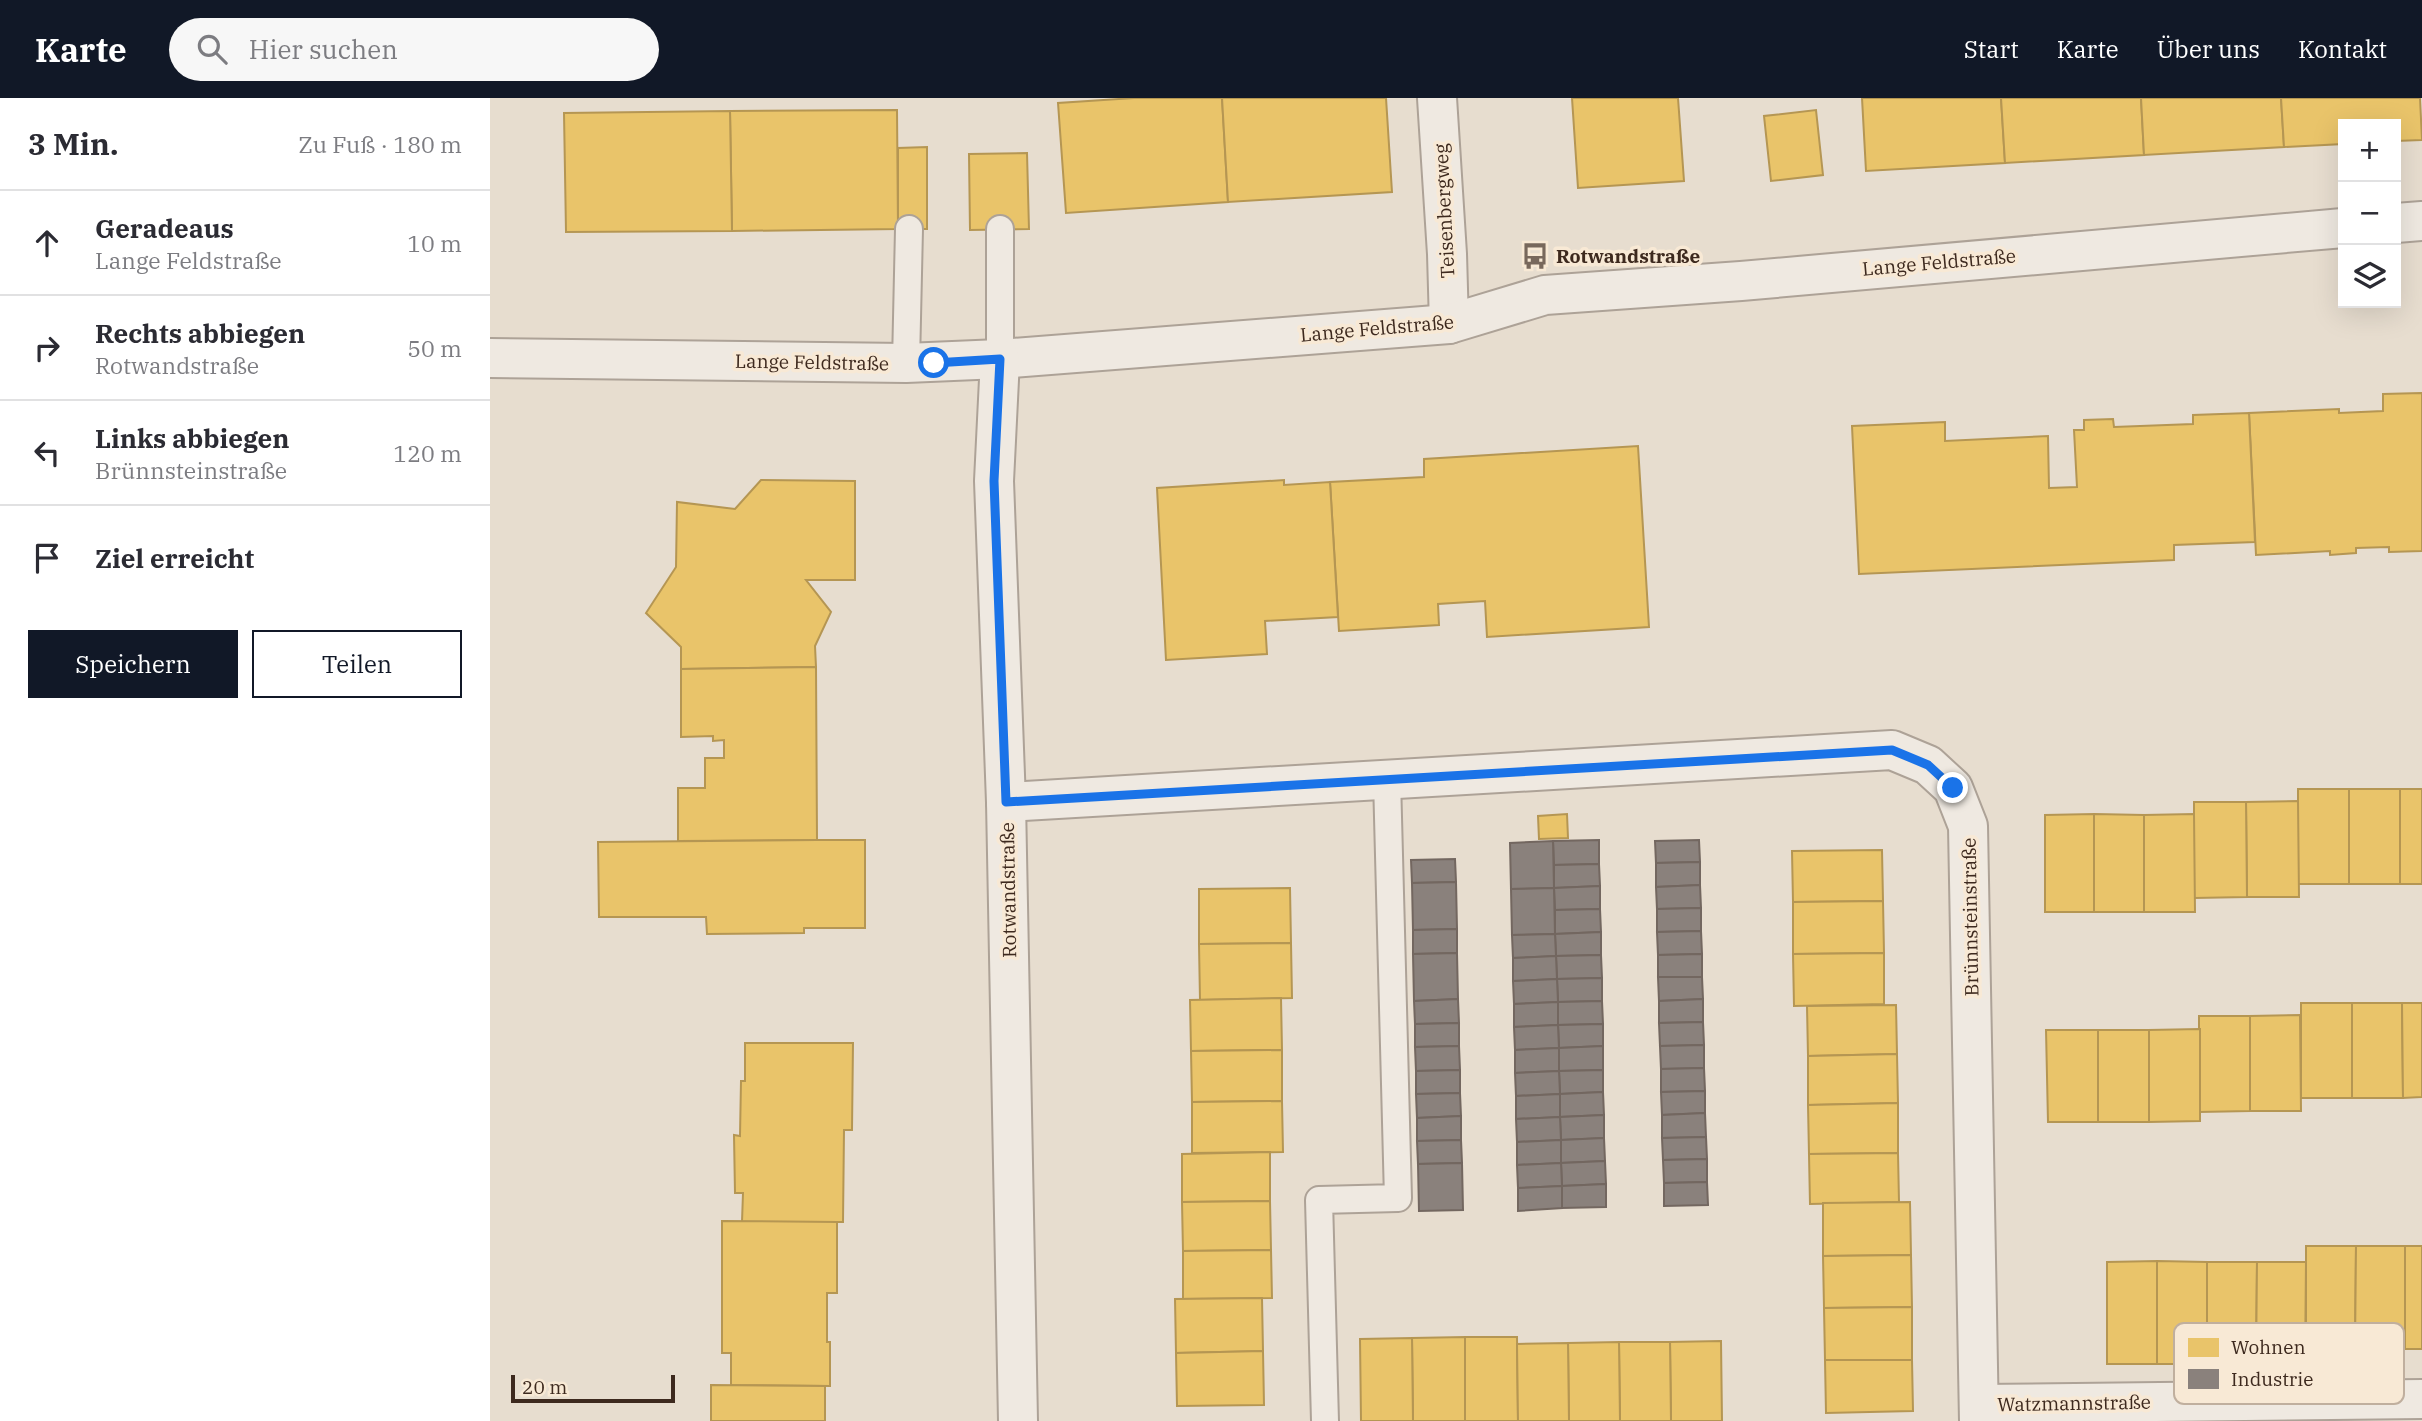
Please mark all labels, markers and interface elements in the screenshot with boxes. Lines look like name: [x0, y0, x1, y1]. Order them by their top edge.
search box: [169, 18, 659, 81]
text: Karte: [35, 28, 127, 71]
icon: search: [193, 30, 231, 68]
text: Hier suchen: [249, 32, 398, 66]
text: Start: [1964, 33, 2019, 65]
text: Karte: [2057, 33, 2119, 65]
text: Über uns: [2157, 33, 2260, 65]
text: Kontakt: [2298, 33, 2387, 65]
map controls: [2338, 119, 2401, 308]
button: +: [2338, 119, 2401, 182]
text: 3 Min.: [28, 124, 119, 163]
text: Zu Fuß · 180 m: [298, 129, 462, 159]
street label: Teisenbergweg: [1428, 142, 1460, 279]
button: −: [2338, 182, 2401, 245]
text: Geradeaus: [95, 211, 234, 245]
icon: ahead: [28, 224, 66, 262]
text: 10 m: [407, 228, 462, 258]
bus stop icon: Rotwandstraße: [1520, 241, 1550, 271]
street label: Lange Feldstraße: [1861, 243, 2017, 281]
place label: Rotwandstraße: [1556, 244, 1700, 268]
text: Lange Feldstraße: [95, 245, 282, 275]
button: layers: [2338, 245, 2401, 308]
street label: Lange Feldstraße: [1299, 309, 1455, 347]
text: Rechts abbiegen: [95, 316, 305, 350]
icon: right: [28, 329, 66, 367]
text: 50 m: [407, 333, 462, 363]
route start: [918, 347, 949, 378]
street label: Lange Feldstraße: [735, 349, 889, 375]
text: Rotwandstraße: [95, 350, 259, 380]
text: Links abbiegen: [95, 421, 290, 455]
icon: left: [28, 434, 66, 472]
text: 120 m: [393, 438, 462, 468]
text: Brünnsteinstraße: [95, 455, 287, 485]
icon: arrive: [28, 539, 66, 577]
text: Ziel erreicht: [95, 541, 254, 575]
button: Speichern: [28, 630, 238, 698]
button: Teilen: [252, 630, 462, 698]
route end: [1937, 772, 1968, 803]
street label: Rotwandstraße: [995, 822, 1021, 958]
street label: Brünnsteinstraße: [1957, 837, 1983, 997]
legend: [2174, 1323, 2404, 1404]
text: Wohnen: [2231, 1335, 2306, 1359]
text: Industrie: [2231, 1367, 2313, 1391]
scale bar: [511, 1372, 676, 1404]
text: 20 m: [522, 1375, 567, 1399]
street label: Watzmannstraße: [1997, 1390, 2151, 1416]

